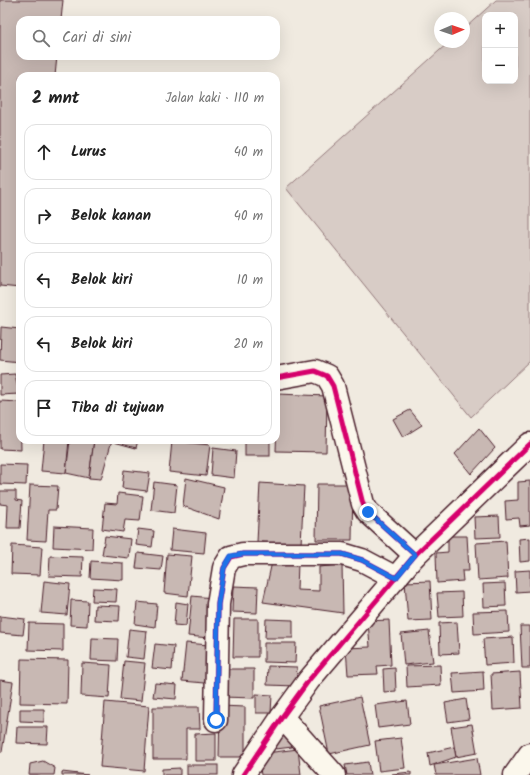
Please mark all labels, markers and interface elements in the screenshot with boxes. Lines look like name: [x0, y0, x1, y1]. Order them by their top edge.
north arrow: [434, 12, 470, 48]
map controls: [482, 12, 518, 84]
button: +: [482, 12, 518, 48]
search box: [16, 16, 280, 60]
text: Cari di sini: [62, 26, 131, 50]
icon: search: [30, 27, 52, 49]
button: −: [482, 48, 518, 84]
text: 2 mnt: [32, 85, 79, 112]
text: Jalan kaki · 110 m: [165, 88, 264, 109]
text: Lurus: [71, 140, 106, 164]
icon: ahead: [33, 141, 55, 163]
text: 40 m: [234, 142, 263, 163]
text: Belok kanan: [71, 204, 151, 228]
icon: right: [33, 205, 55, 227]
text: 40 m: [234, 206, 263, 227]
text: Belok kiri: [71, 268, 132, 292]
icon: left: [33, 269, 55, 291]
text: 10 m: [237, 270, 263, 291]
text: Belok kiri: [71, 332, 132, 356]
icon: left: [33, 333, 55, 355]
text: 20 m: [233, 334, 263, 355]
text: Tiba di tujuan: [71, 396, 164, 420]
icon: arrive: [33, 397, 55, 419]
route end: [359, 503, 377, 521]
route start: [207, 711, 225, 729]

